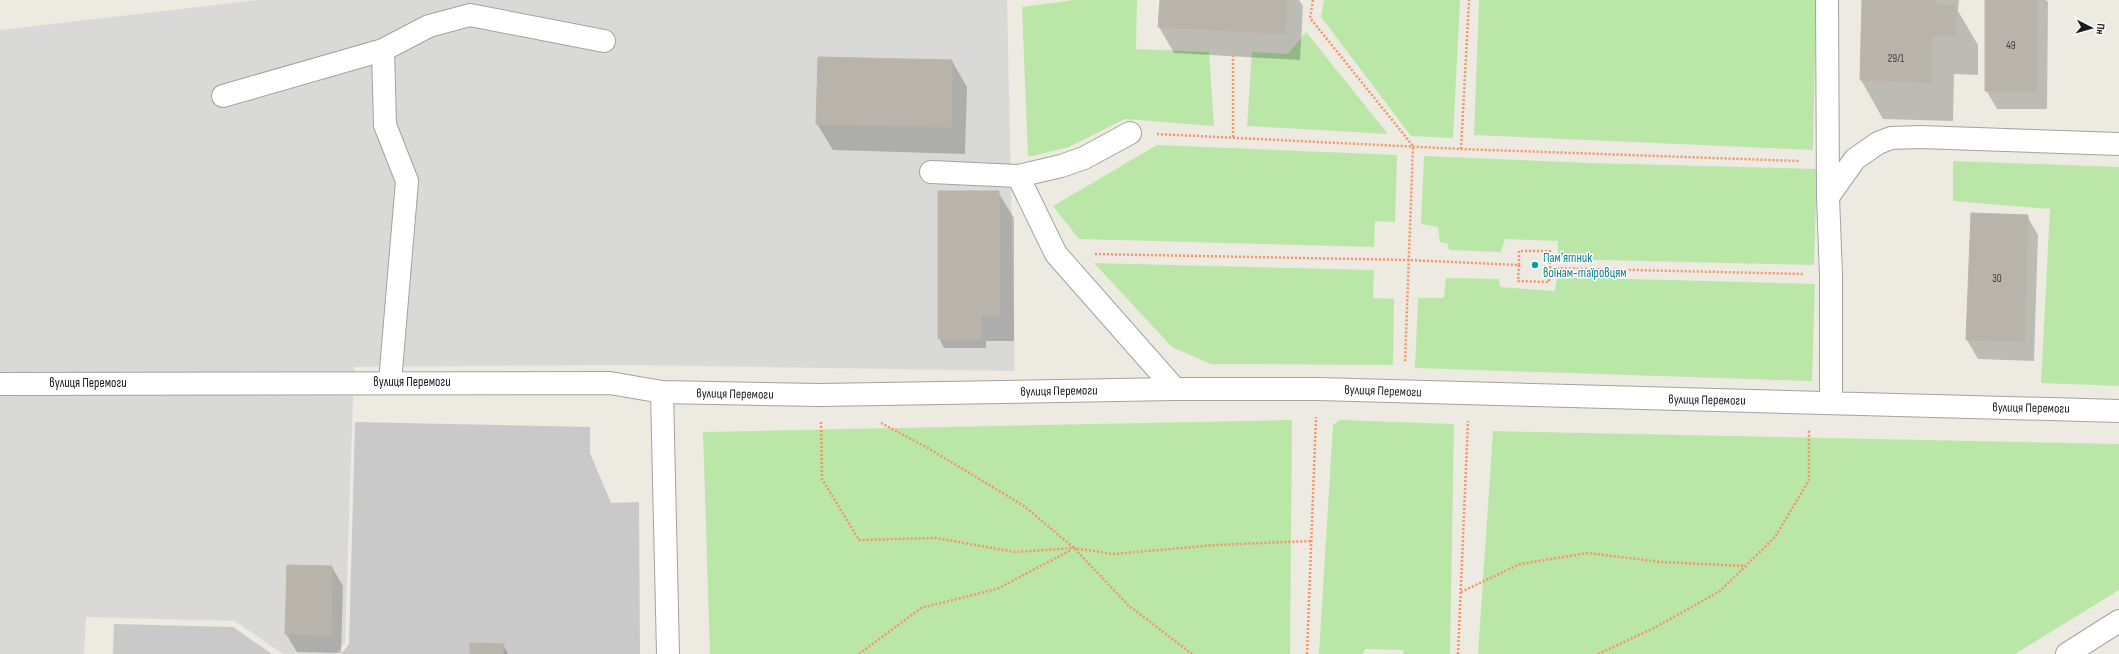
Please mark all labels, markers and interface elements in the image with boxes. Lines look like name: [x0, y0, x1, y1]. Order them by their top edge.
north arrow: [2071, 8, 2111, 48]
text: Пн: [2093, 23, 2107, 35]
house number: 49: [2006, 39, 2016, 52]
house number: 29/1: [1888, 52, 1904, 65]
place label: Пам'ятник воїнам-таїровцям: [1543, 250, 1627, 281]
marker: Пам'ятник воїнам-таїровцям: [1530, 260, 1540, 270]
house number: 30: [1992, 272, 2002, 285]
street label: вулиця Перемоги: [373, 374, 451, 390]
street label: вулиця Перемоги: [49, 375, 127, 391]
street label: вулиця Перемоги: [1020, 382, 1098, 400]
street label: вулиця Перемоги: [1344, 382, 1422, 400]
street label: вулиця Перемоги: [696, 385, 774, 403]
street label: вулиця Перемоги: [1668, 391, 1746, 409]
street label: вулиця Перемоги: [1992, 399, 2070, 417]

